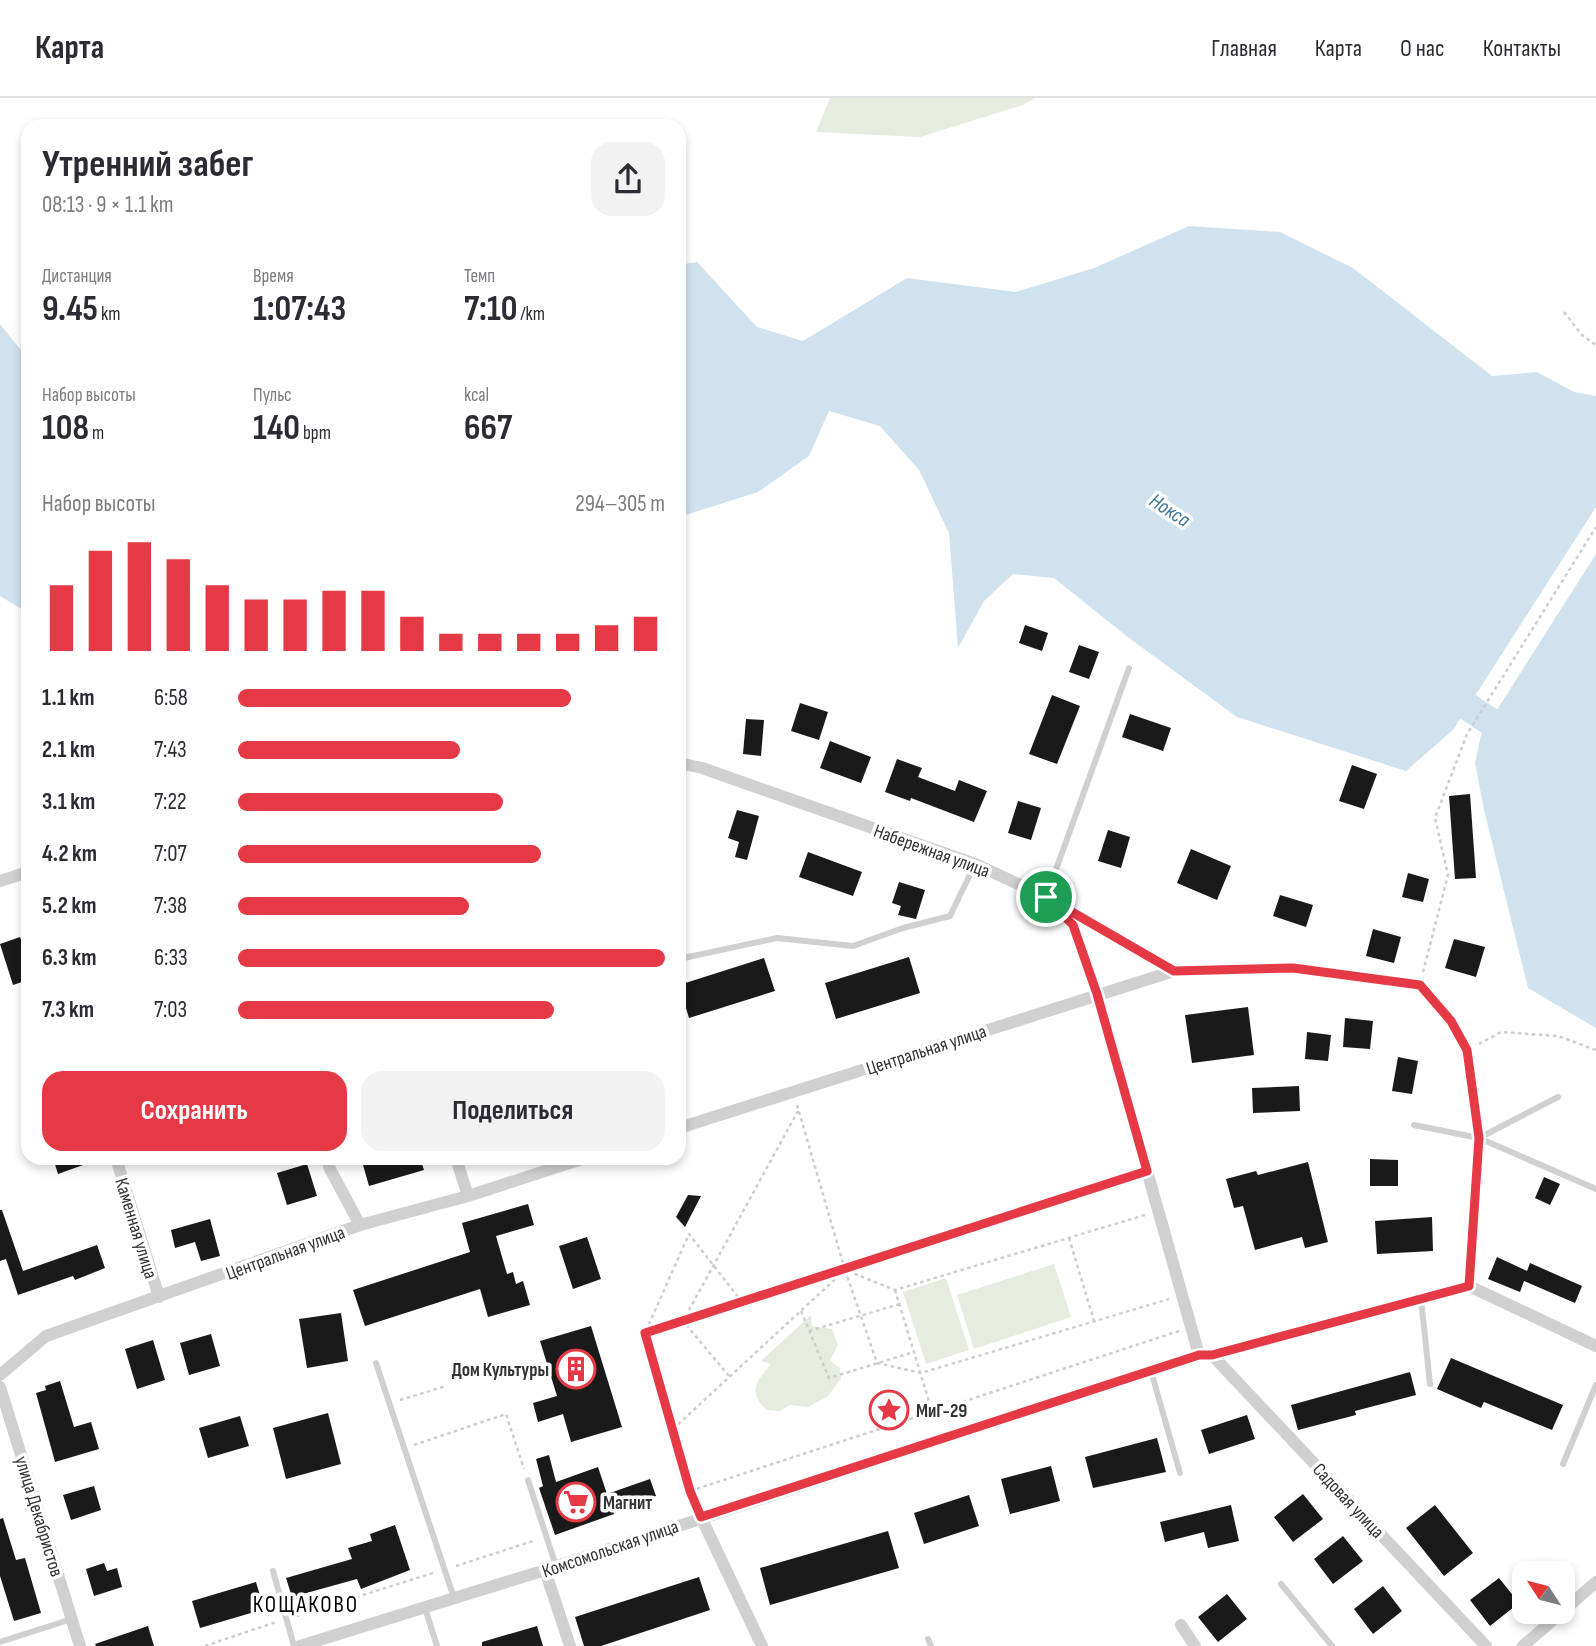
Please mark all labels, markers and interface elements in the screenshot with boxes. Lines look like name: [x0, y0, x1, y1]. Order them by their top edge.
text: Карта: [35, 28, 104, 68]
text: Главная: [1211, 34, 1277, 63]
text: Карта: [1315, 34, 1362, 63]
text: О нас: [1400, 34, 1445, 63]
text: Контакты: [1483, 34, 1561, 63]
text: Утренний забег: [42, 142, 253, 187]
button: share: [591, 142, 665, 216]
text: 08:13 · 9 × 1.1 km: [42, 191, 174, 219]
text: Дистанция: [42, 265, 112, 288]
text: Время: [253, 265, 294, 288]
text: Темп: [464, 265, 495, 288]
text: 9.45: [42, 288, 98, 331]
text: 1:07:43: [253, 288, 346, 331]
text: 7:10: [464, 288, 517, 331]
text: km: [98, 303, 120, 326]
text: /km: [517, 303, 545, 326]
text: Набор высоты: [42, 384, 136, 407]
text: Пульс: [253, 384, 292, 407]
text: kcal: [464, 384, 489, 407]
text: 108: [42, 407, 89, 450]
text: 140: [253, 407, 300, 450]
text: 667: [464, 407, 512, 450]
text: m: [89, 422, 104, 445]
text: bpm: [300, 422, 331, 445]
water label: Нокса: [1145, 488, 1195, 533]
text: Набор высоты: [42, 490, 155, 518]
text: 294–305 m: [575, 490, 665, 518]
text: 1.1 km: [42, 684, 95, 712]
text: 6:58: [154, 684, 188, 712]
text: 2.1 km: [42, 736, 95, 764]
text: 7:43: [154, 736, 187, 764]
text: 3.1 km: [42, 788, 95, 816]
text: 7:22: [154, 788, 186, 816]
street label: Набережная улица: [870, 820, 993, 883]
text: 4.2 km: [42, 840, 97, 868]
text: 7:07: [154, 840, 187, 868]
pin: [1016, 867, 1076, 927]
icon: arrive: [1027, 878, 1065, 916]
text: 5.2 km: [42, 892, 96, 920]
text: 7:38: [154, 892, 187, 920]
text: 6.3 km: [42, 944, 97, 972]
text: 6:33: [154, 944, 188, 972]
text: 7.3 km: [42, 996, 94, 1024]
text: 7:03: [154, 996, 187, 1024]
street label: Центральная улица: [864, 1020, 989, 1081]
button: Сохранить: [42, 1071, 347, 1151]
button: Поделиться: [361, 1071, 665, 1151]
street label: Каменная улица: [109, 1175, 162, 1282]
street label: Центральная улица: [223, 1221, 348, 1286]
building icon: Дом Культуры: [555, 1348, 597, 1390]
place label: Дом Культуры: [452, 1359, 549, 1382]
place icon: МиГ-29: [868, 1389, 910, 1431]
place label: МиГ-29: [916, 1400, 967, 1423]
street label: улица Декабристов: [9, 1453, 68, 1579]
street label: Садовая улица: [1307, 1459, 1389, 1543]
supermarket icon: Магнит: [555, 1481, 597, 1523]
place label: Магнит: [603, 1492, 652, 1515]
street label: Комсомольская улица: [539, 1515, 682, 1584]
north arrow: [1512, 1561, 1575, 1624]
map controls: [1512, 1561, 1575, 1624]
district label: КОЩАКОВО: [253, 1591, 359, 1619]

